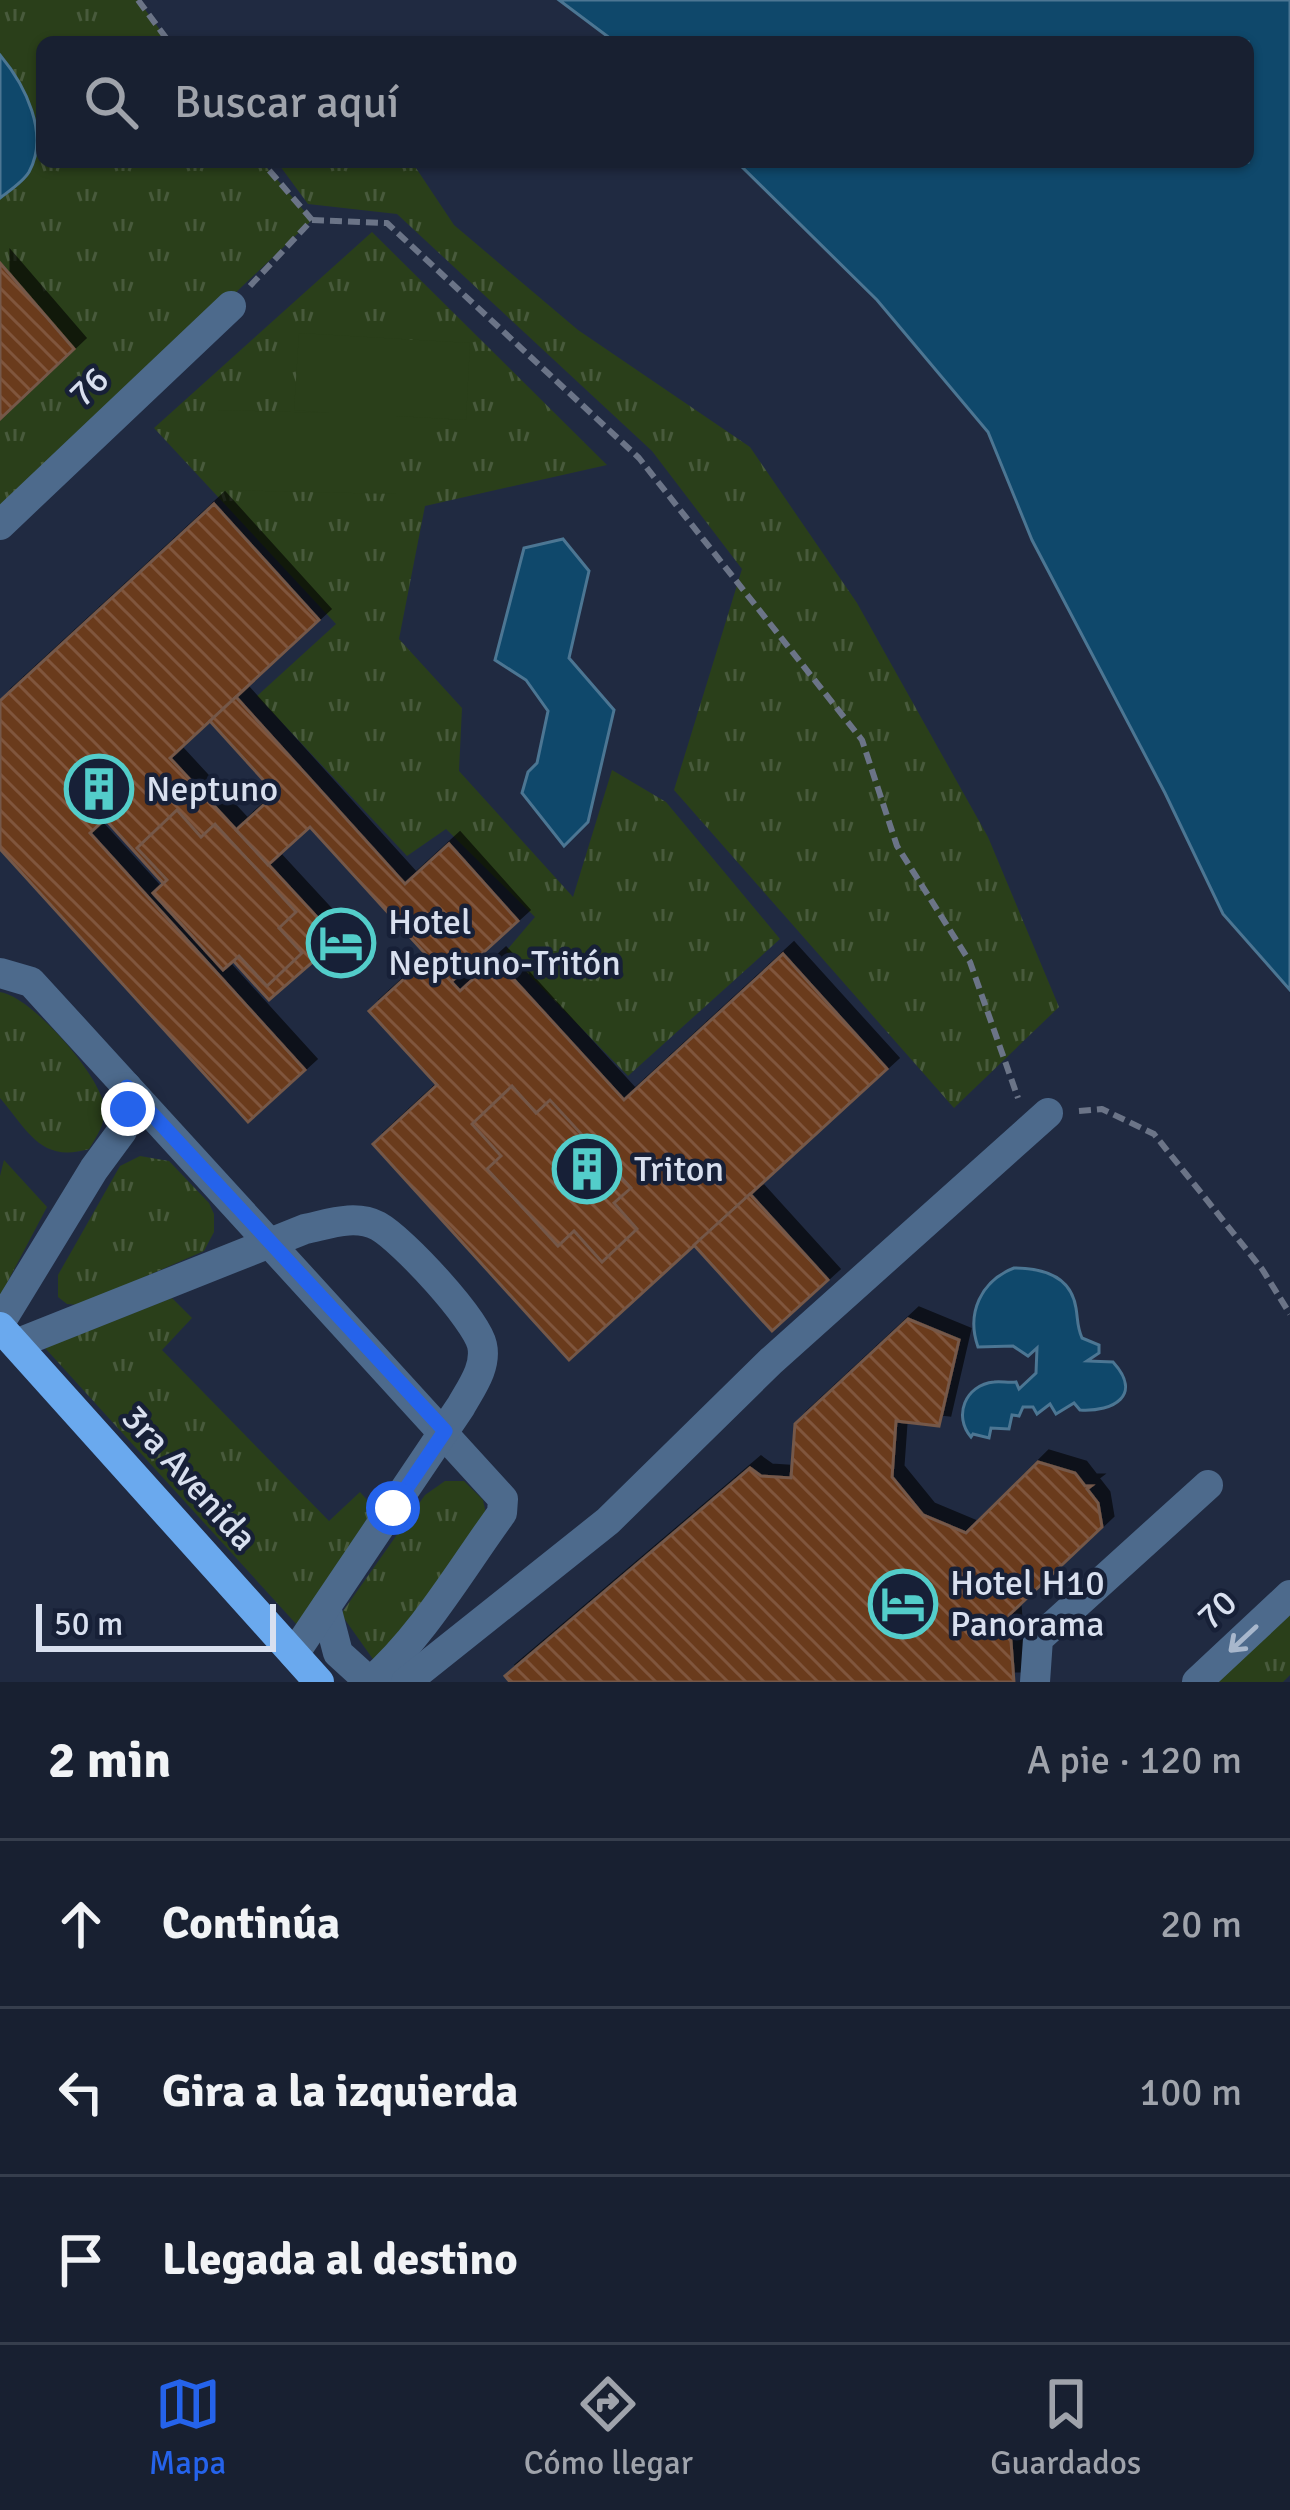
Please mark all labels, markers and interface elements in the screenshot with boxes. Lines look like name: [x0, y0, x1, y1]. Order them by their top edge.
search box: [36, 36, 1254, 168]
icon: search: [78, 69, 144, 135]
text: Buscar aquí: [174, 75, 399, 130]
street label: 76: [59, 357, 119, 417]
building icon: Neptuno: [64, 754, 134, 824]
place label: Neptuno: [146, 767, 278, 812]
place label: Hotel Neptuno-Tritón: [388, 900, 621, 986]
hotel icon: Hotel Neptuno-Tritón: [306, 908, 376, 978]
route end: [101, 1082, 155, 1136]
building icon: Triton: [552, 1134, 622, 1204]
place label: Triton: [634, 1147, 724, 1192]
street label: 3ra Avenida: [112, 1396, 266, 1560]
route start: [366, 1481, 420, 1535]
place label: Hotel H10 Panorama: [950, 1561, 1105, 1647]
hotel icon: Hotel H10 Panorama: [868, 1569, 938, 1639]
street label: 70: [1187, 1580, 1247, 1640]
scale bar: [36, 1598, 276, 1651]
text: 50 m: [54, 1604, 123, 1645]
one-way arrow: [1229, 1624, 1259, 1652]
text: 2 min: [48, 1729, 171, 1792]
text: A pie · 120 m: [1027, 1736, 1242, 1784]
icon: ahead: [48, 1891, 114, 1957]
text: Continúa: [162, 1896, 340, 1951]
text: 20 m: [1160, 1900, 1242, 1948]
icon: left: [48, 2059, 114, 2125]
text: Gira a la izquierda: [162, 2064, 518, 2119]
text: 100 m: [1139, 2068, 1242, 2116]
icon: arrive: [48, 2227, 114, 2293]
text: Llegada al destino: [162, 2232, 518, 2287]
tab: Mapa: [149, 2371, 226, 2484]
tab: Cómo llegar: [524, 2371, 693, 2484]
tab: Guardados: [990, 2371, 1141, 2484]

